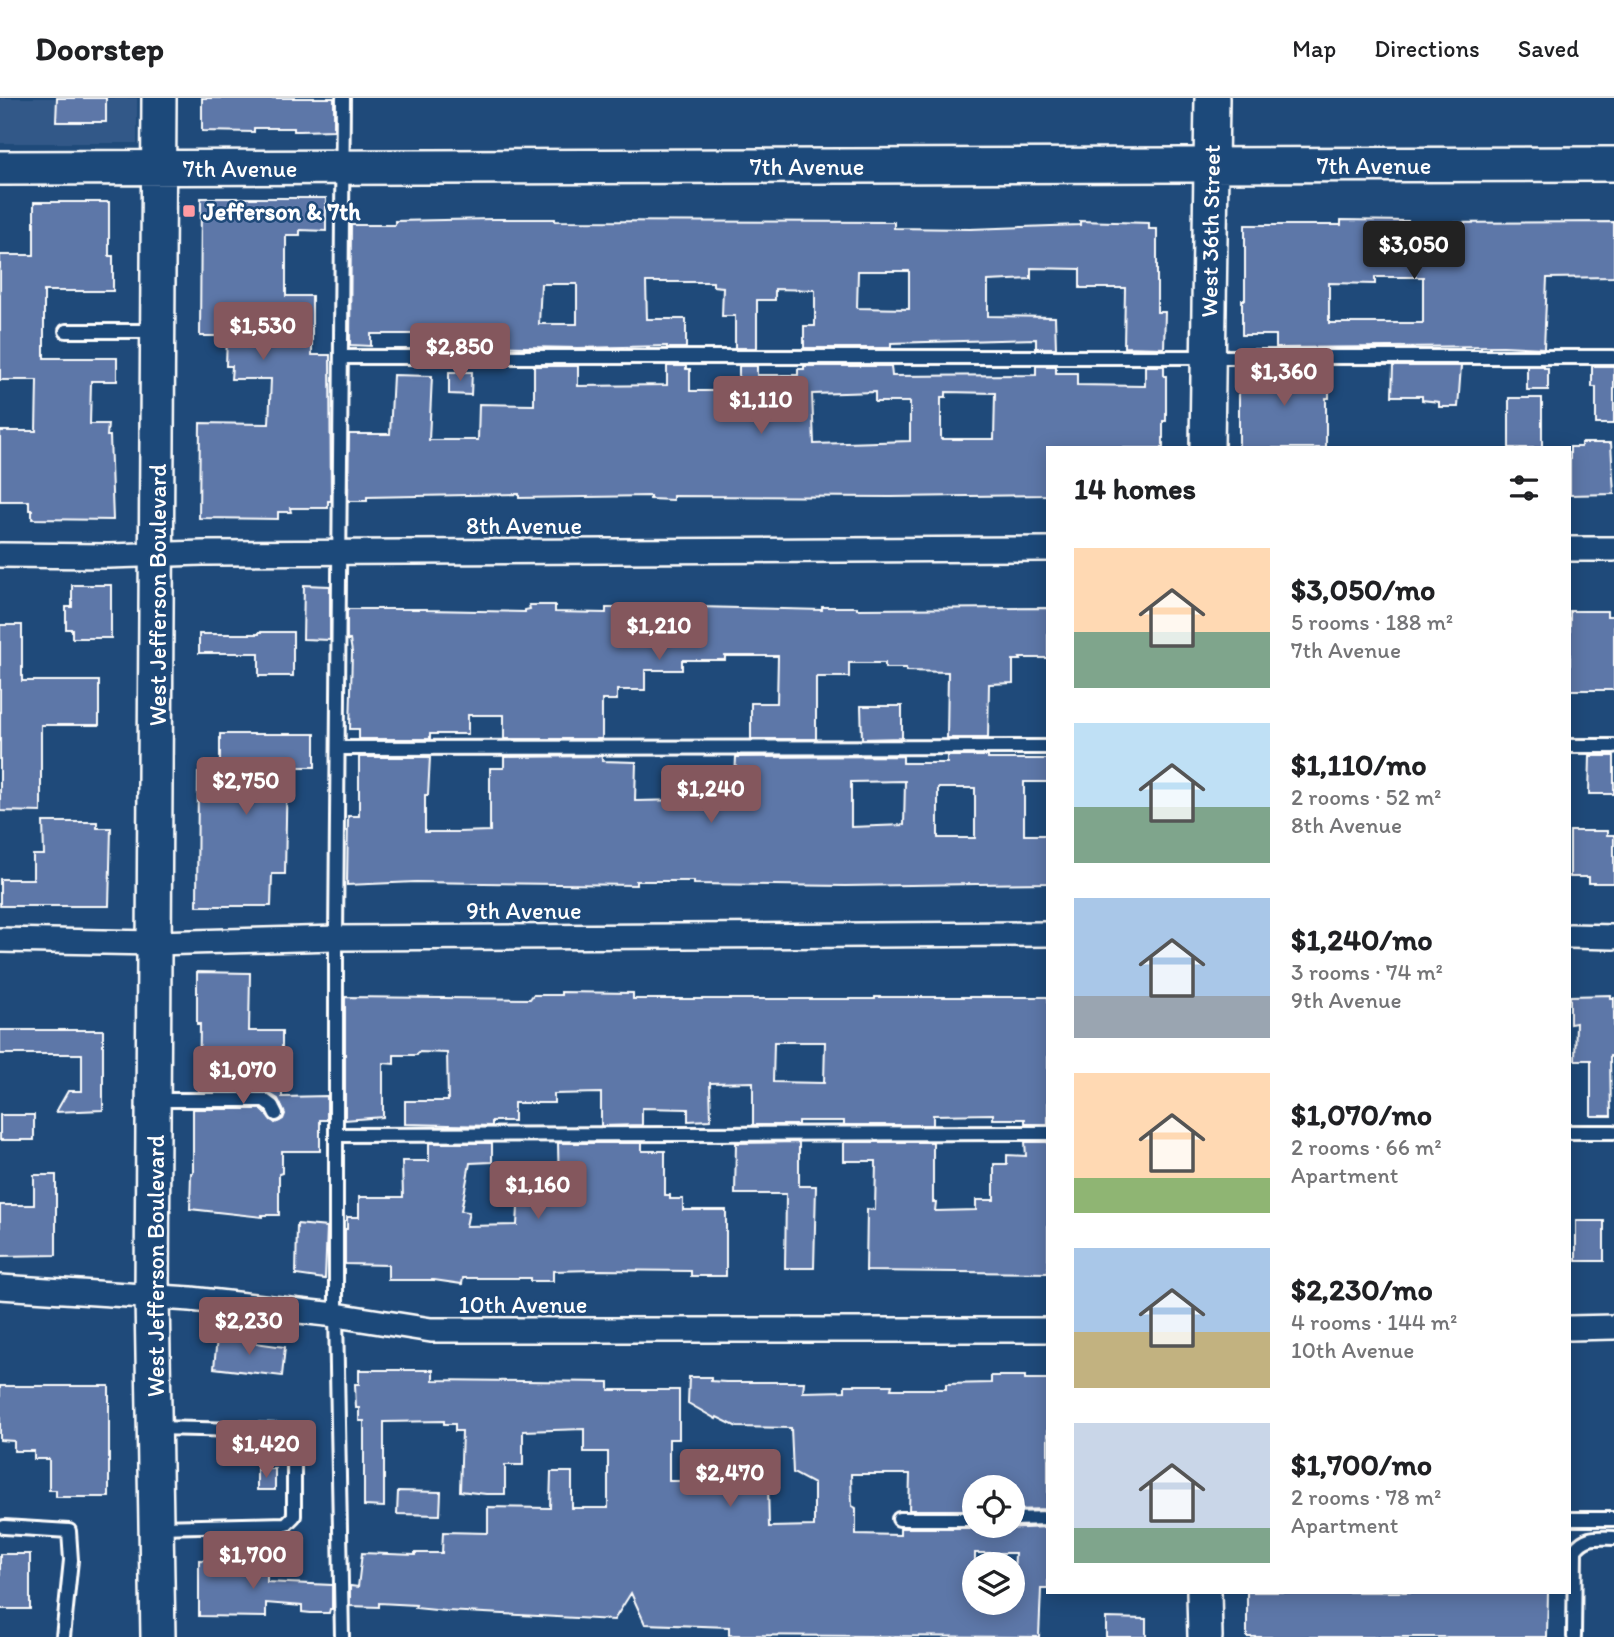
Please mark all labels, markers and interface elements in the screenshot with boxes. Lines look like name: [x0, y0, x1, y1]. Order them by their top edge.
text: Doorstep: [35, 29, 164, 68]
text: Map: [1292, 34, 1336, 63]
text: Directions: [1374, 34, 1480, 63]
text: Saved: [1518, 34, 1579, 63]
street label: West 36th Street: [1194, 144, 1226, 318]
street label: 7th Avenue: [1317, 151, 1431, 180]
street label: 7th Avenue: [750, 152, 864, 181]
street label: 7th Avenue: [183, 154, 297, 183]
place label: Jefferson & 7th: [202, 197, 361, 226]
marker: Jefferson & 7th: [181, 203, 197, 219]
pin: $3,050: [1357, 222, 1471, 281]
text: $3,050: [1379, 230, 1449, 258]
pin: $1,530: [206, 302, 320, 362]
text: $1,530: [230, 311, 296, 339]
pin: $2,850: [403, 324, 517, 383]
text: $2,850: [426, 332, 494, 360]
pin: $1,360: [1227, 348, 1341, 408]
text: $1,360: [1251, 357, 1317, 385]
pin: $1,110: [704, 376, 818, 436]
text: $1,110: [729, 385, 793, 413]
street label: West Jefferson Boulevard: [143, 464, 172, 726]
icon: filters: [1505, 469, 1543, 507]
text: 14 homes: [1074, 470, 1196, 507]
street label: 8th Avenue: [466, 511, 582, 540]
text: $3,050/mo: [1291, 571, 1435, 608]
icon: home: [1130, 576, 1214, 660]
pin: $1,210: [602, 602, 716, 662]
text: 5 rooms · 188 m²: [1291, 608, 1453, 636]
text: $1,210: [627, 611, 691, 639]
text: 7th Avenue: [1291, 636, 1401, 664]
text: $1,110/mo: [1291, 746, 1427, 783]
icon: home: [1130, 751, 1214, 835]
pin: $2,750: [189, 758, 303, 817]
text: $2,750: [213, 766, 279, 794]
pin: $1,240: [654, 766, 768, 825]
text: $1,240: [677, 774, 745, 802]
text: 2 rooms · 52 m²: [1291, 783, 1441, 811]
text: 8th Avenue: [1291, 811, 1402, 839]
street label: 9th Avenue: [466, 896, 582, 925]
text: $1,240/mo: [1291, 921, 1433, 958]
icon: home: [1130, 926, 1214, 1010]
text: 3 rooms · 74 m²: [1291, 958, 1443, 986]
text: 9th Avenue: [1291, 986, 1402, 1014]
pin: $1,070: [186, 1046, 300, 1106]
text: $1,070: [209, 1055, 277, 1083]
text: $1,070/mo: [1291, 1096, 1432, 1133]
icon: home: [1130, 1101, 1214, 1185]
text: 2 rooms · 66 m²: [1291, 1133, 1442, 1161]
street label: West Jefferson Boulevard: [141, 1135, 170, 1397]
text: Apartment: [1291, 1161, 1398, 1189]
pin: $1,160: [481, 1162, 595, 1221]
text: $1,160: [506, 1170, 570, 1198]
text: $2,230/mo: [1291, 1271, 1433, 1308]
icon: home: [1130, 1276, 1214, 1360]
street label: 10th Avenue: [459, 1290, 587, 1319]
pin: $2,230: [192, 1298, 306, 1357]
text: $2,230: [215, 1306, 283, 1334]
text: 4 rooms · 144 m²: [1291, 1308, 1457, 1336]
text: 10th Avenue: [1291, 1336, 1414, 1364]
pin: $1,420: [209, 1420, 323, 1480]
text: $1,420: [232, 1429, 300, 1457]
text: $1,700/mo: [1291, 1446, 1432, 1483]
pin: $2,470: [673, 1450, 787, 1509]
icon: home: [1130, 1451, 1214, 1535]
text: $2,470: [696, 1458, 764, 1486]
map controls: [962, 1475, 1025, 1615]
button: locate: [962, 1475, 1025, 1538]
text: 2 rooms · 78 m²: [1291, 1483, 1441, 1511]
text: Apartment: [1291, 1511, 1398, 1539]
pin: $1,700: [196, 1532, 310, 1591]
text: $1,700: [219, 1540, 287, 1568]
button: layers: [962, 1552, 1025, 1615]

